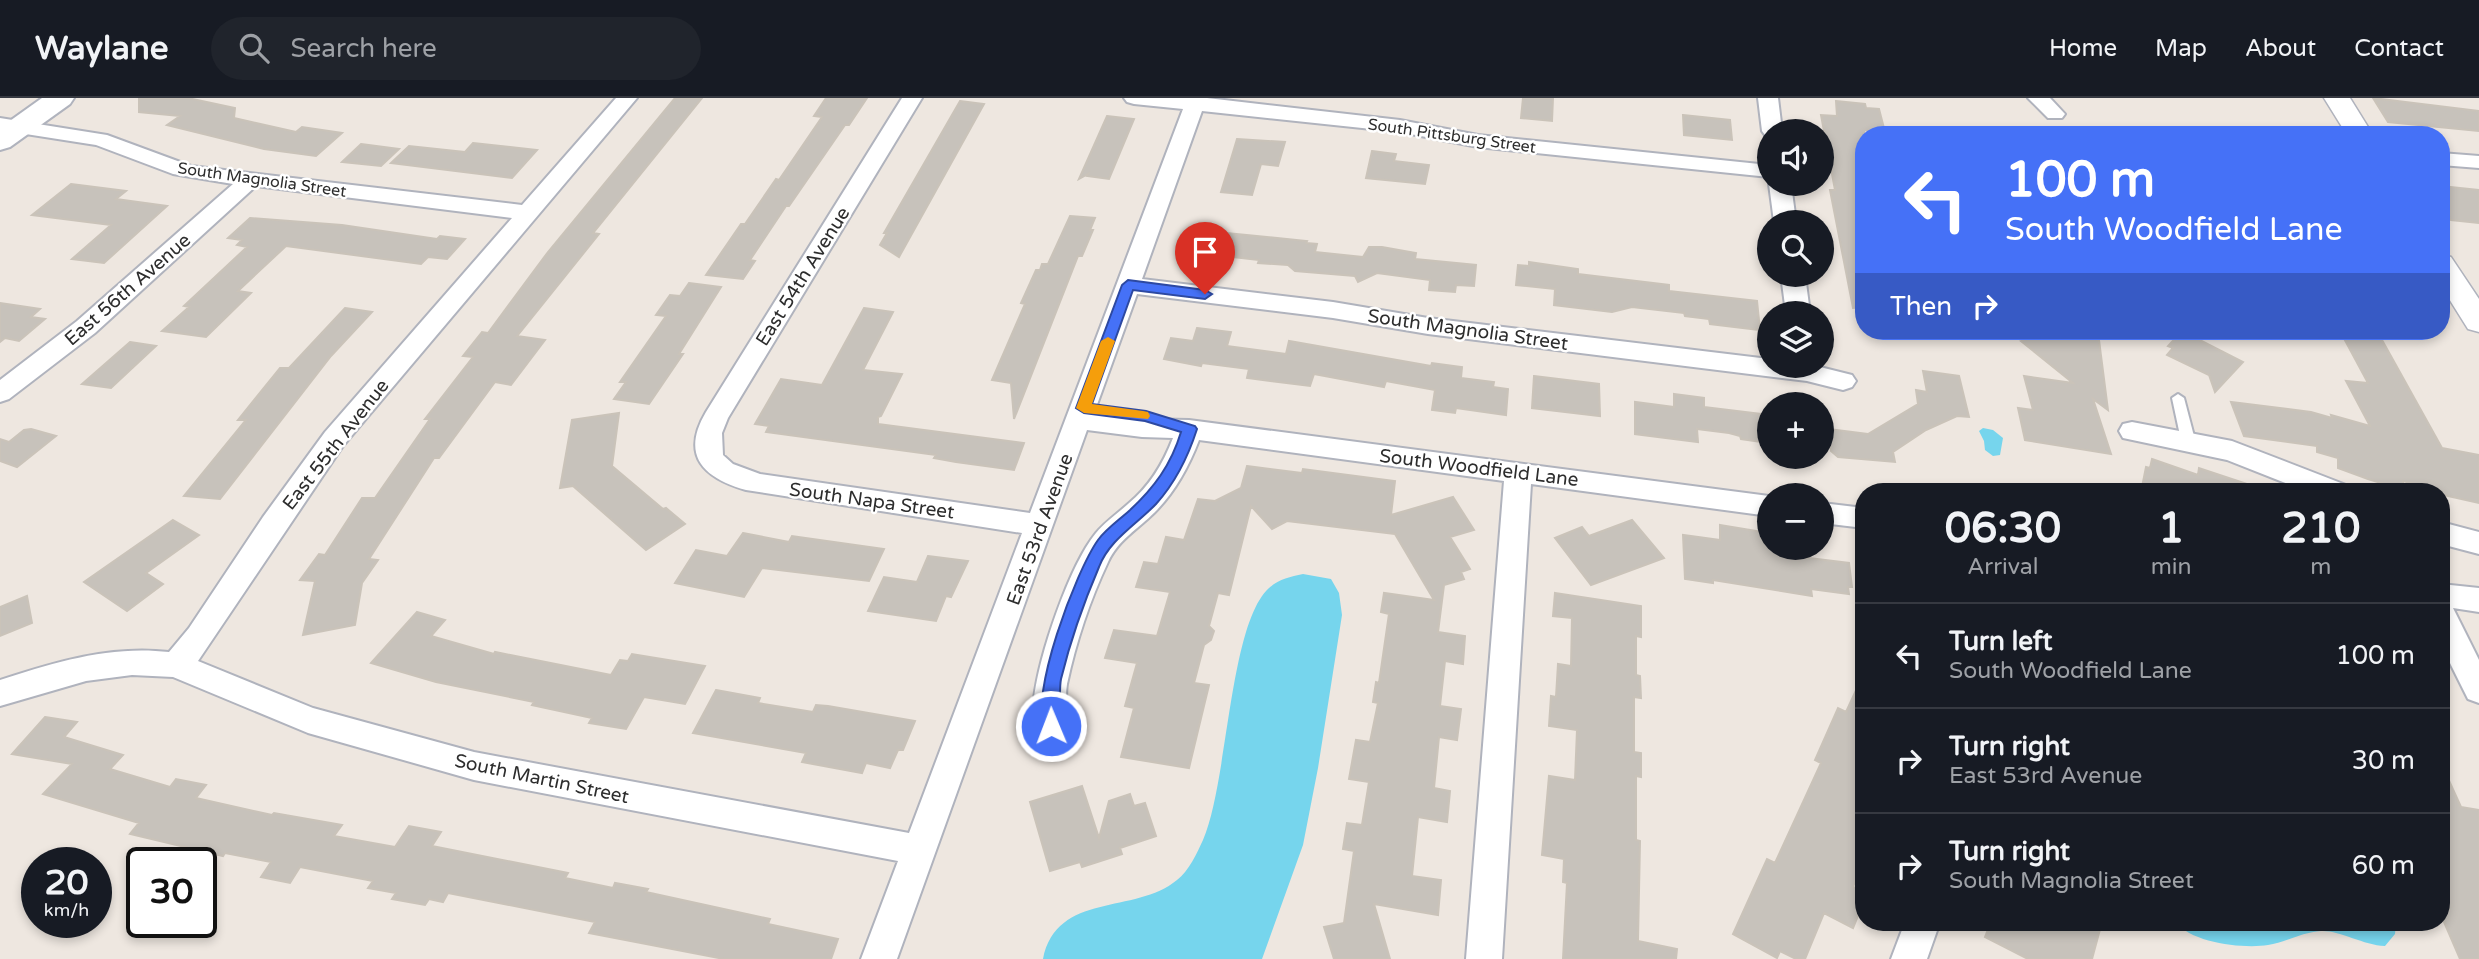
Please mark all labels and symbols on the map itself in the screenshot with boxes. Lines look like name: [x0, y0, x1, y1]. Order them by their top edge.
street label: South Pittsburg Street: [1367, 114, 1537, 158]
street label: South Magnolia Street: [176, 158, 348, 202]
street label: East 54th Avenue: [751, 203, 854, 350]
pin: [1175, 222, 1235, 294]
street label: East 56th Avenue: [60, 229, 195, 350]
street label: South Magnolia Street: [1366, 305, 1569, 355]
street label: East 55th Avenue: [278, 375, 394, 514]
street label: South Woodfield Lane: [1378, 445, 1580, 491]
street label: East 53rd Avenue: [1002, 451, 1078, 608]
street label: South Napa Street: [788, 479, 956, 523]
position arrow: [1014, 689, 1088, 763]
street label: South Martin Street: [453, 750, 631, 808]
speed limit sign: 30: [126, 847, 217, 938]

